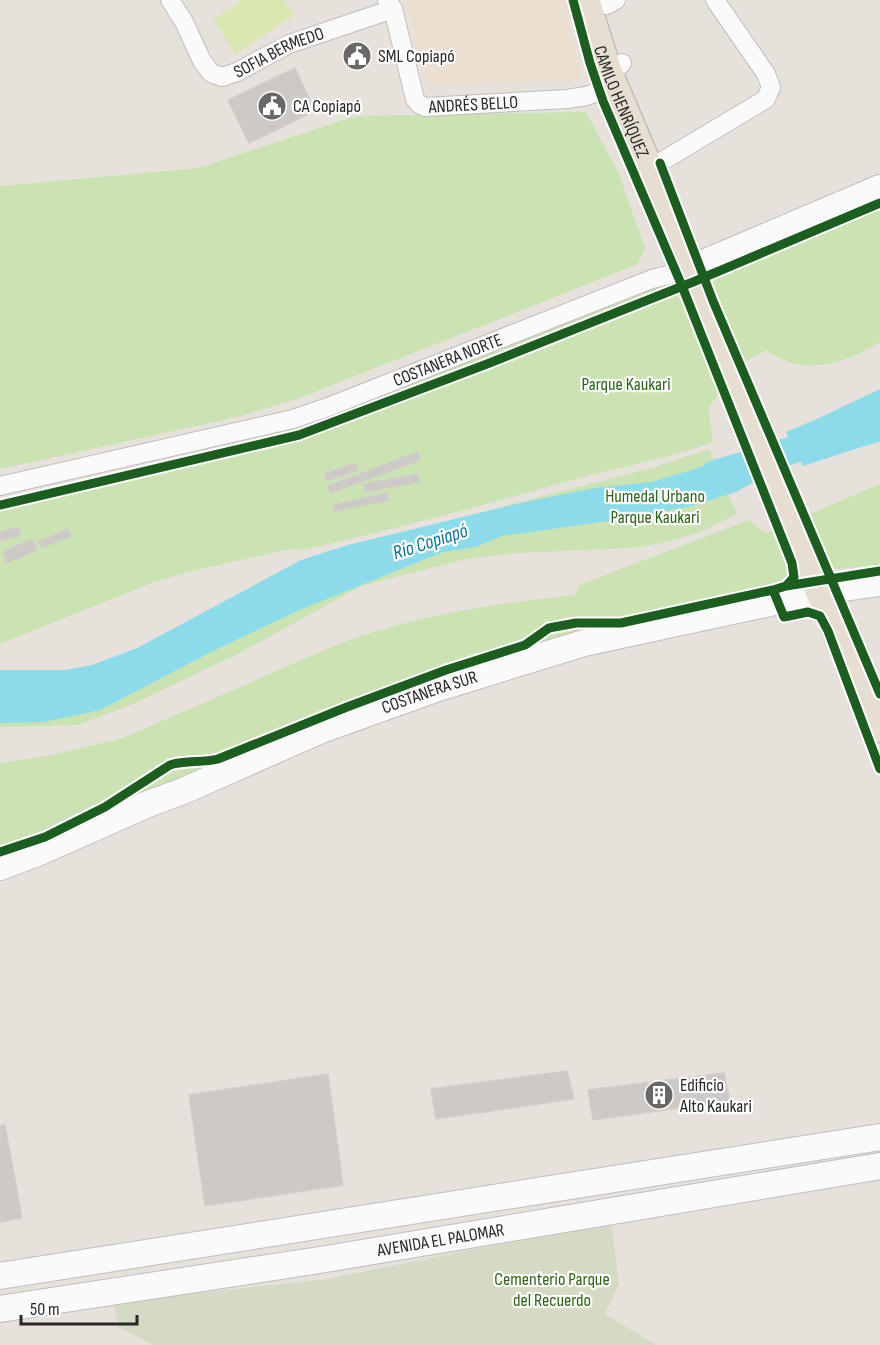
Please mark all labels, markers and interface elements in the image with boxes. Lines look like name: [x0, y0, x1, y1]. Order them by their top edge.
street label: SOFIA BERMEDO: [230, 23, 327, 83]
public building icon: SML Copiapó: [341, 40, 373, 72]
street label: CAMILO HENRÍQUEZ: [589, 43, 653, 162]
place label: SML Copiapó: [378, 46, 455, 67]
public building icon: CA Copiapó: [256, 90, 288, 122]
street label: ANDRÉS BELLO: [427, 92, 519, 118]
place label: CA Copiapó: [293, 96, 361, 117]
street label: COSTANERA NORTE: [390, 329, 505, 391]
park label: Parque Kaukari: [581, 374, 671, 395]
park label: Humedal Urbano Parque Kaukari: [605, 486, 705, 528]
water label: Río Copiapó: [390, 519, 471, 565]
street label: COSTANERA SUR: [379, 667, 480, 718]
place label: Edificio Alto Kaukari: [679, 1075, 752, 1117]
building icon: Edificio Alto Kaukari: [643, 1079, 675, 1111]
street label: AVENIDA EL PALOMAR: [375, 1219, 506, 1261]
park label: Cementerio Parque del Recuerdo: [494, 1269, 610, 1311]
scale bar: [21, 1288, 136, 1326]
text: 50 m: [30, 1299, 60, 1320]

